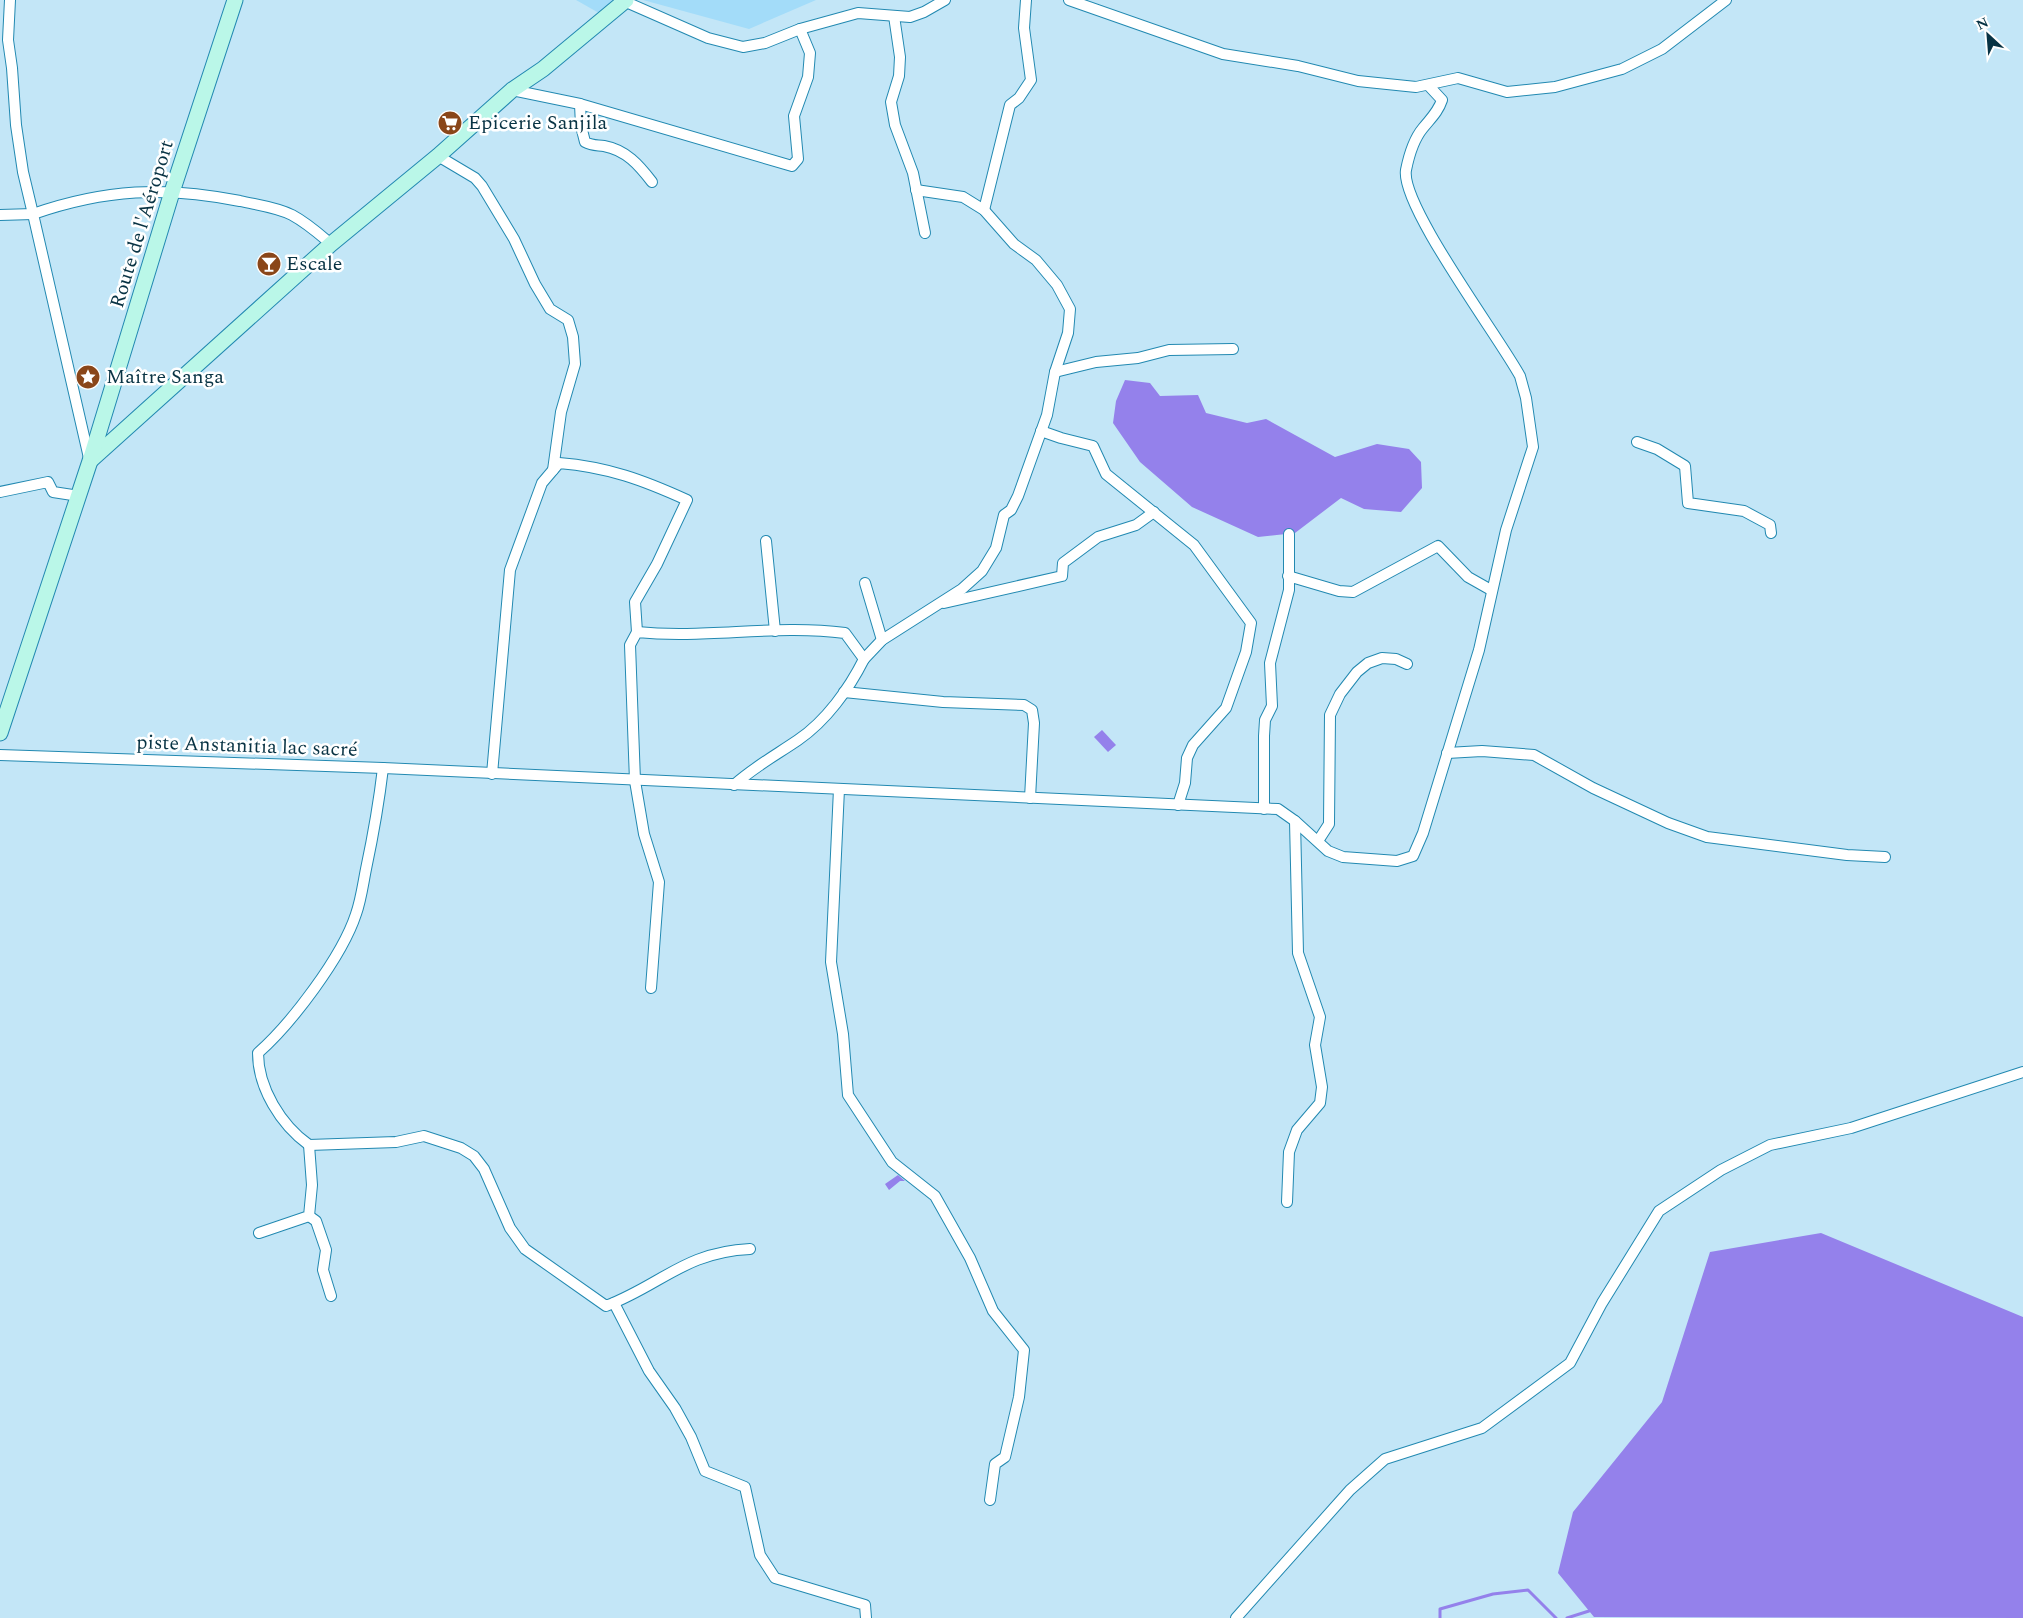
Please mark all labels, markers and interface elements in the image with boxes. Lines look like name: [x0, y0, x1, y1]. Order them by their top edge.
north arrow: [1963, 10, 2013, 60]
text: N: [1973, 12, 1992, 36]
place label: Epicerie Sanjila: [468, 108, 608, 138]
supermarket icon: Epicerie Sanjila: [437, 110, 463, 136]
street label: Route de l'Aéroport: [102, 136, 182, 312]
place label: Escale: [286, 249, 343, 279]
bar icon: Escale: [256, 251, 282, 277]
place label: Maître Sanga: [106, 362, 224, 392]
place icon: Maître Sanga: [75, 364, 101, 390]
street label: piste Anstanitia lac sacré: [136, 727, 359, 765]

